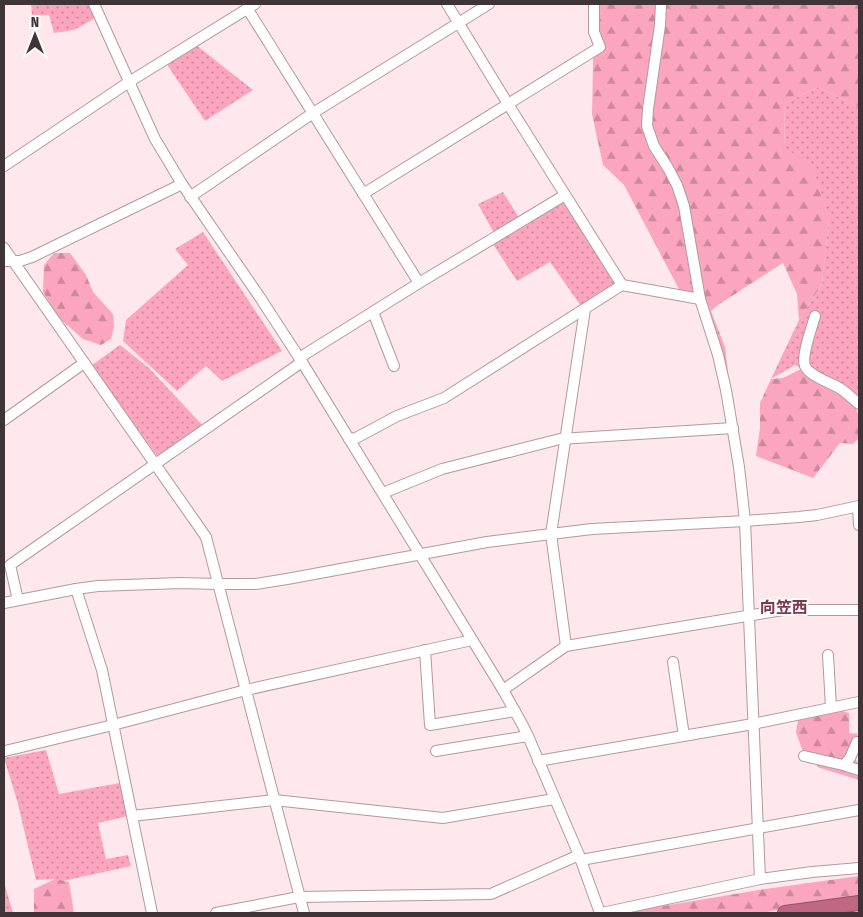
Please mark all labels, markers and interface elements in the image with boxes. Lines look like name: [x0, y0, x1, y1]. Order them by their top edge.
north arrow: [10, 10, 60, 60]
text: N: [31, 14, 39, 31]
district label: 向笠西: [760, 598, 808, 617]

